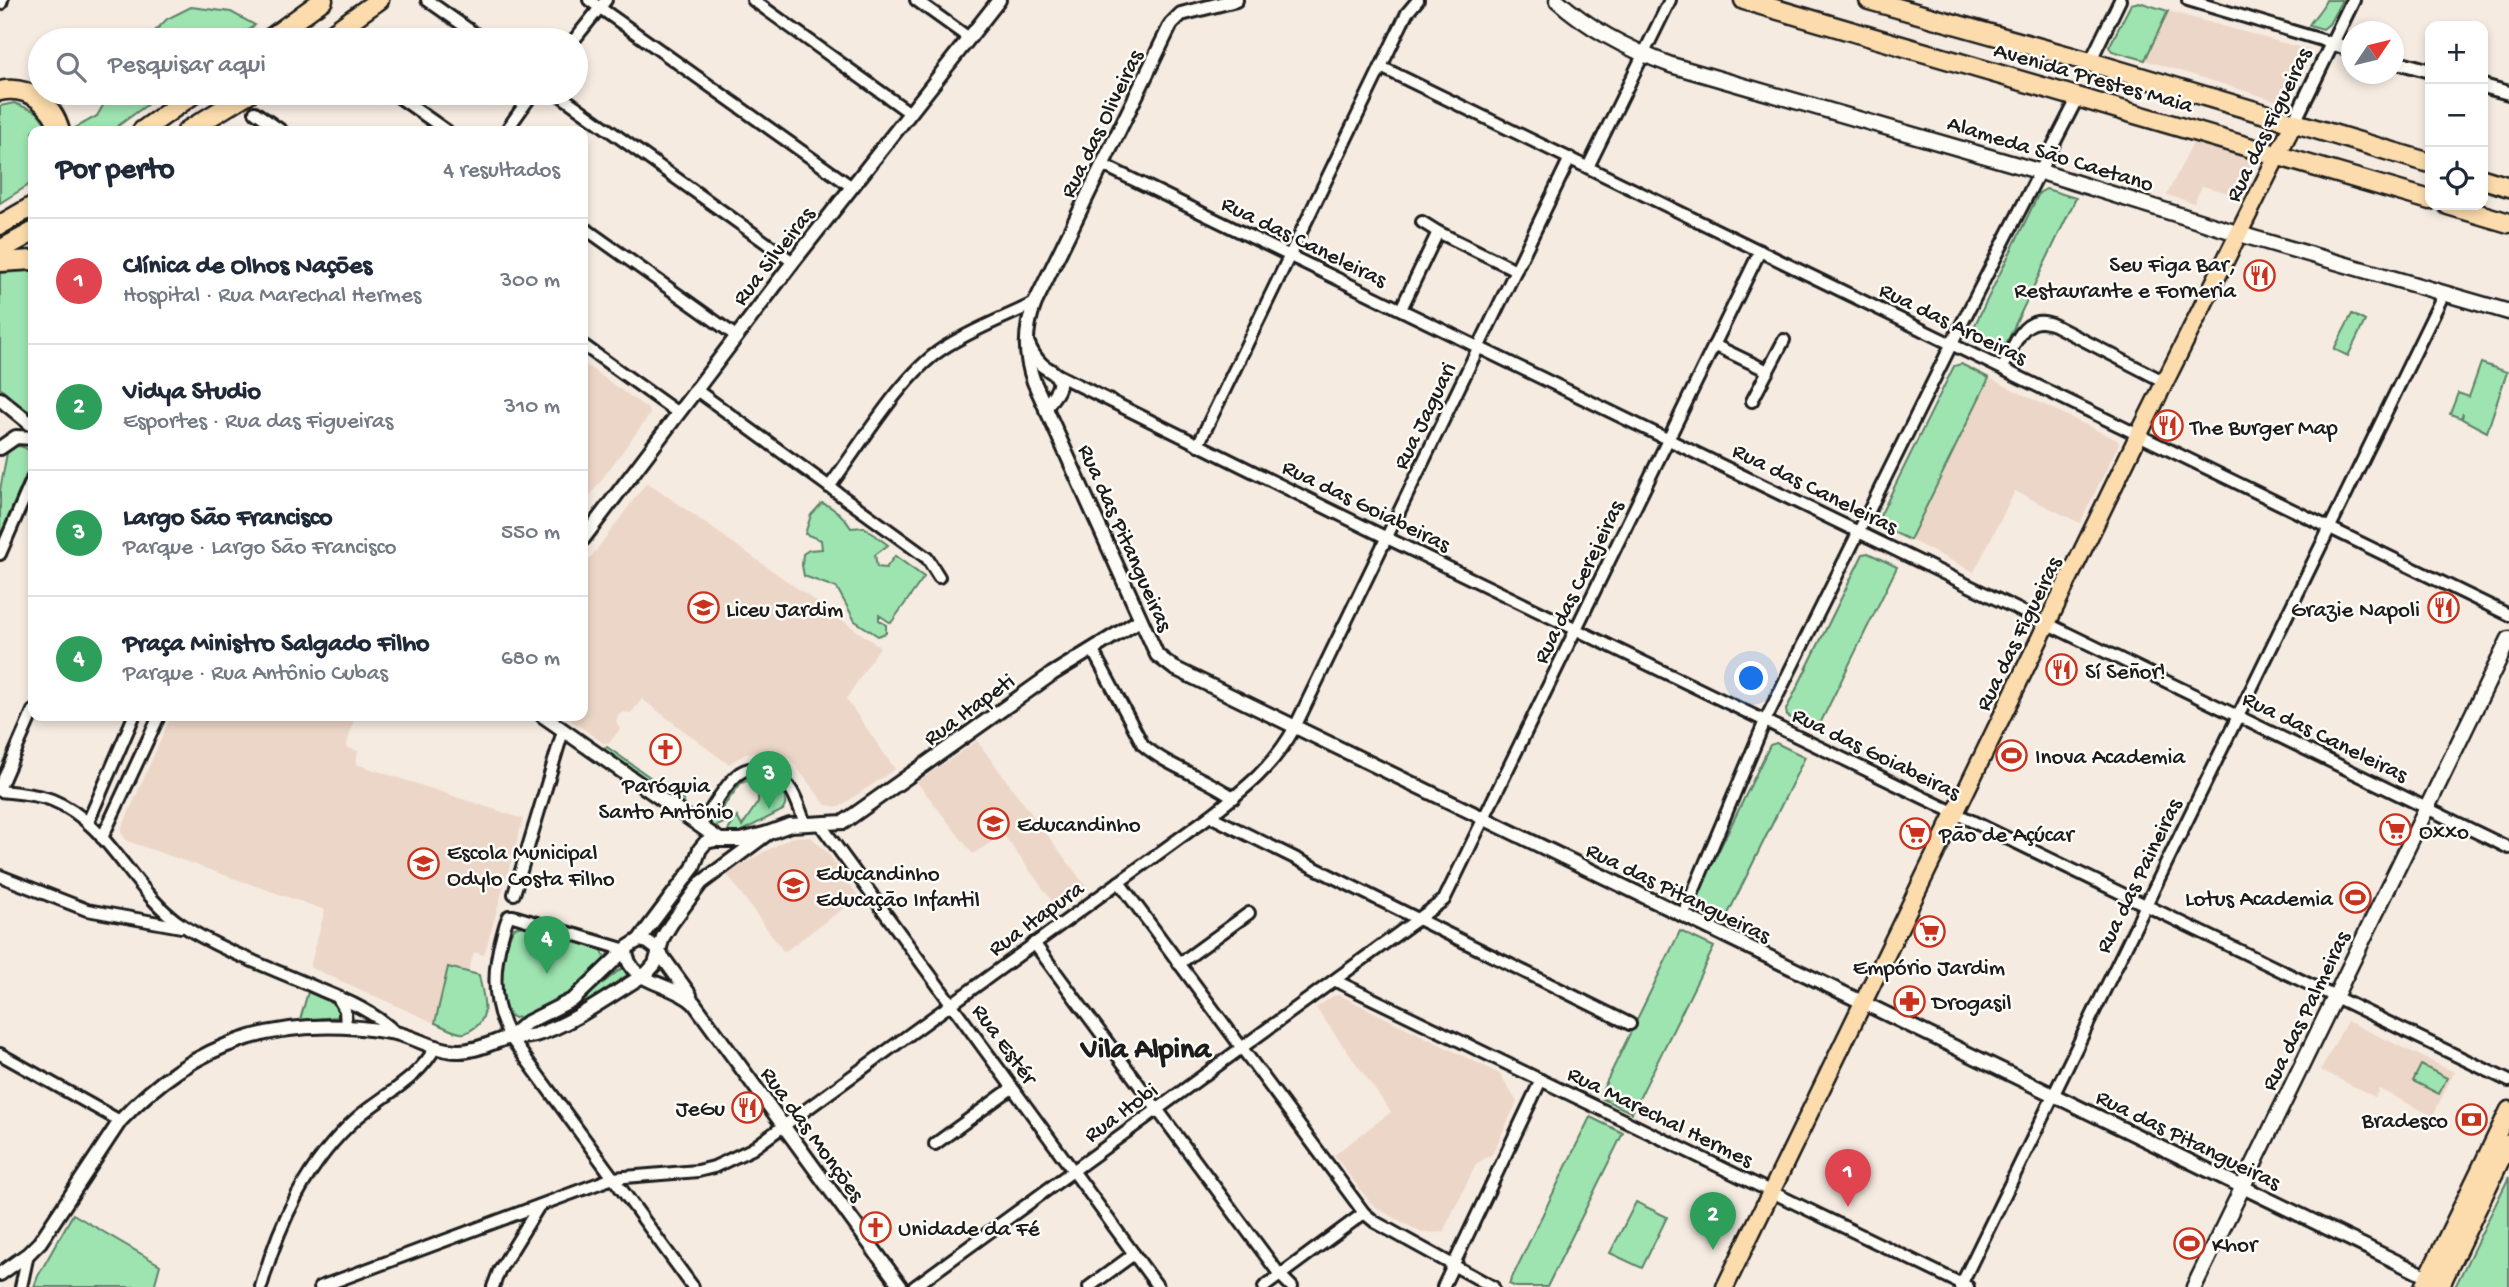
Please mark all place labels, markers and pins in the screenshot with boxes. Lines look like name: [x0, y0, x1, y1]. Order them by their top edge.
place label: Seu Figa Bar, Restaurante e Forneria: [2014, 253, 2237, 306]
restaurant icon: Seu Figa Bar, Restaurante e Forneria: [2242, 259, 2276, 293]
restaurant icon: The Burger Map: [2150, 409, 2184, 443]
place label: The Burger Map: [2188, 416, 2338, 443]
school or university icon: Liceu Jardim: [686, 591, 720, 625]
restaurant icon: Grazie Napoli: [2426, 591, 2460, 625]
place label: Liceu Jardim: [726, 598, 843, 625]
place label: Grazie Napoli: [2291, 598, 2420, 625]
restaurant icon: Sí Señor!: [2045, 653, 2079, 687]
place label: Sí Señor!: [2085, 660, 2166, 687]
church icon: Paróquia Santo Antônio: [649, 733, 683, 767]
sports icon: Inova Academia: [1995, 738, 2029, 772]
place label: Inova Academia: [2035, 745, 2187, 772]
pin: 3: [746, 751, 792, 809]
place label: Paróquia Santo Antônio: [599, 774, 733, 827]
school or university icon: Educandinho: [977, 806, 1011, 840]
place label: Educandinho: [1017, 813, 1141, 840]
supermarket icon: Oxxo: [2379, 813, 2413, 847]
supermarket icon: Pão de Açúcar: [1899, 816, 1933, 850]
place label: Oxxo: [2419, 820, 2469, 847]
place label: Pão de Açúcar: [1938, 823, 2075, 850]
place label: Escola Municipal Odylo Costa Filho: [447, 841, 615, 894]
school or university icon: Escola Municipal Odylo Costa Filho: [407, 847, 441, 881]
place label: Educandinho Educação Infantil: [816, 862, 980, 915]
school or university icon: Educandinho Educação Infantil: [776, 868, 810, 902]
sports icon: Lotus Academia: [2339, 880, 2373, 914]
place label: Lotus Academia: [2185, 887, 2334, 914]
supermarket icon: Empório Jardim: [1912, 915, 1946, 949]
pin: 4: [524, 916, 570, 974]
place label: Empório Jardim: [1853, 956, 2005, 983]
pharmacy icon: Drogasil: [1892, 984, 1926, 1018]
place label: Drogasil: [1930, 991, 2011, 1018]
restaurant icon: JeGu: [731, 1090, 765, 1124]
place label: JeGu: [676, 1097, 725, 1124]
bank icon: Bradesco: [2454, 1102, 2488, 1136]
place label: Bradesco: [2361, 1109, 2448, 1136]
pin: 1: [1825, 1149, 1871, 1207]
pin: 2: [1690, 1192, 1736, 1250]
church icon: Unidade da Fé: [858, 1210, 892, 1244]
place label: Unidade da Fé: [898, 1217, 1041, 1244]
sports icon: Khor: [2172, 1226, 2206, 1260]
place label: Khor: [2212, 1233, 2259, 1260]

